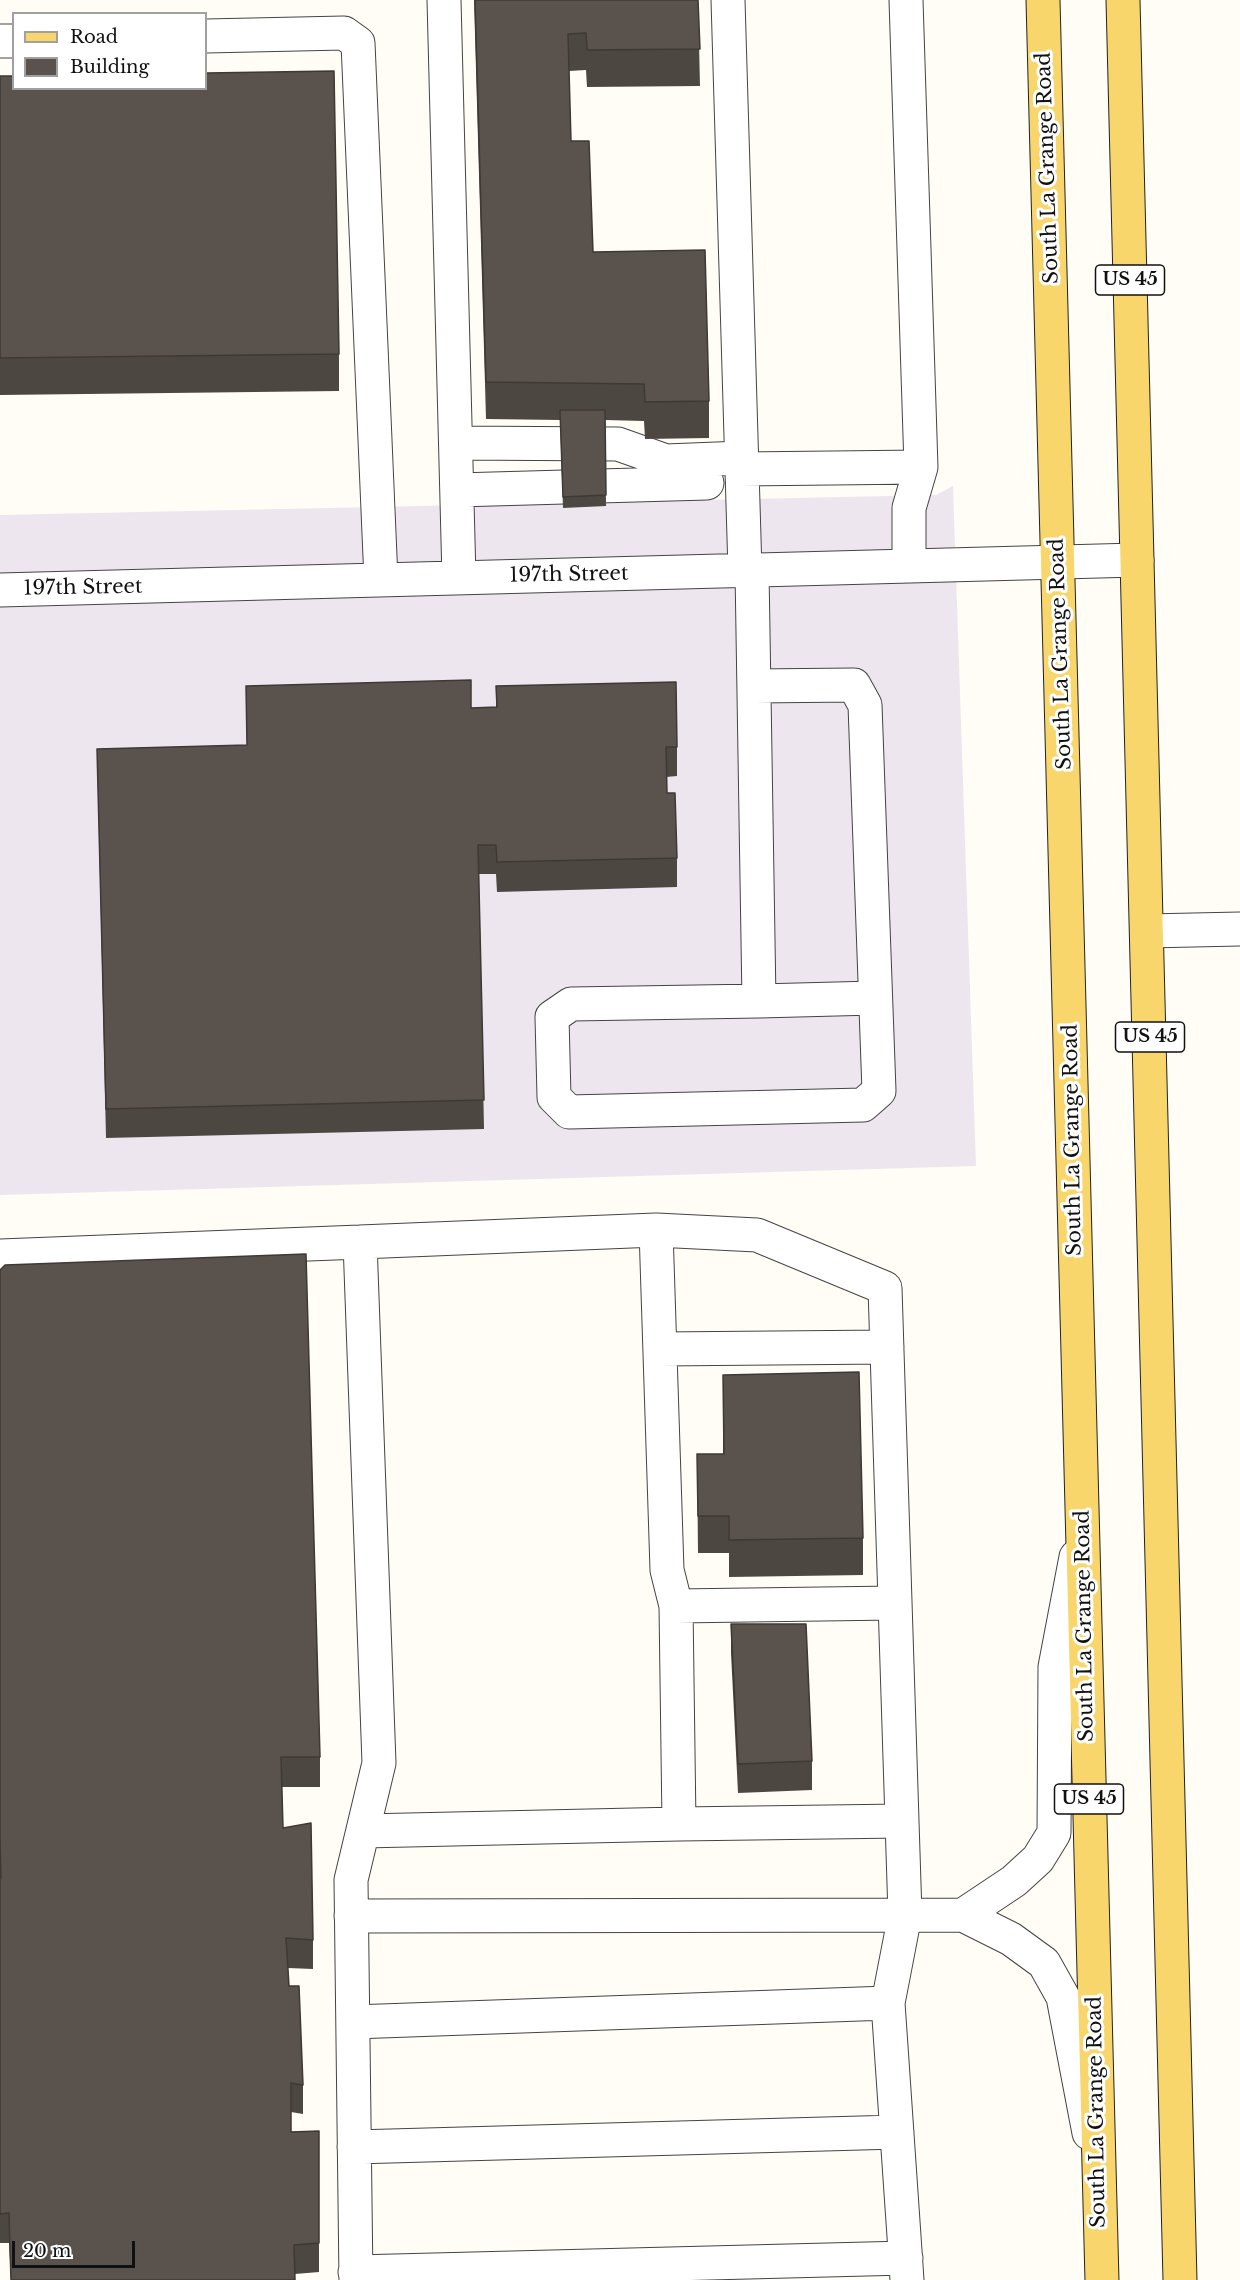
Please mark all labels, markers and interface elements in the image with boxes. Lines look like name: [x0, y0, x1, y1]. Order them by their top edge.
legend: [12, 12, 207, 90]
text: Road: [70, 26, 118, 48]
street label: South La Grange Road: [1032, 52, 1064, 284]
text: Building: [70, 56, 149, 78]
road number: US 45: [1096, 265, 1164, 295]
street label: South La Grange Road: [1045, 538, 1077, 770]
street label: 197th Street: [509, 562, 629, 588]
street label: 197th Street: [23, 575, 143, 601]
road number: US 45: [1116, 1022, 1184, 1052]
street label: South La Grange Road: [1059, 1024, 1087, 1256]
street label: South La Grange Road: [1071, 1510, 1099, 1742]
road number: US 45: [1054, 1784, 1124, 1814]
street label: South La Grange Road: [1083, 1996, 1111, 2228]
scale bar: [15, 2229, 138, 2267]
text: 20 m: [23, 2240, 71, 2262]

